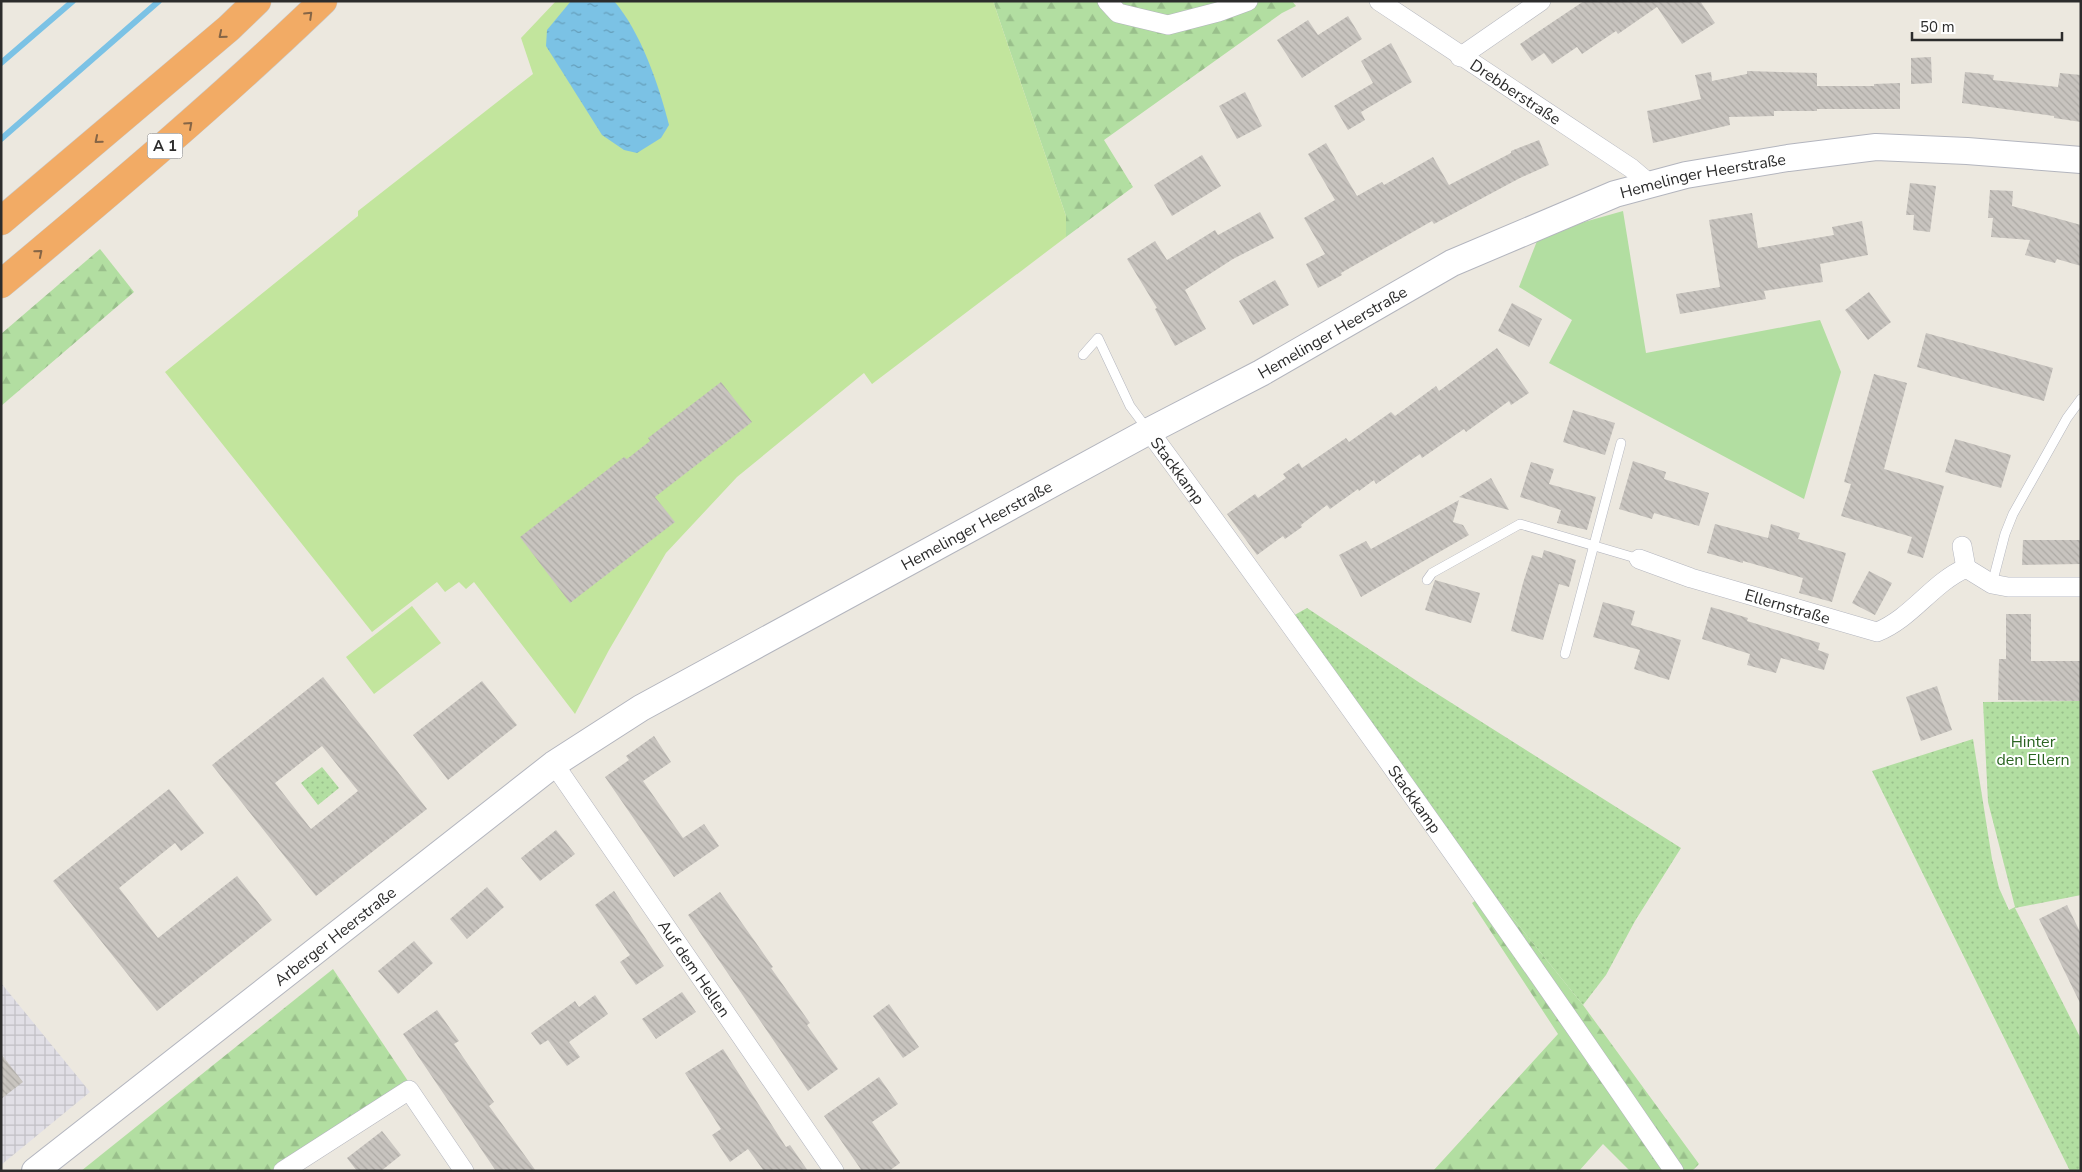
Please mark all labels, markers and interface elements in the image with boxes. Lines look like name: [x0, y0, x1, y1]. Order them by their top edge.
scale bar: [1912, 10, 2062, 42]
one-way arrow: [303, 12, 312, 21]
text: 50 m: [1920, 17, 1955, 37]
one-way arrow: [219, 29, 228, 37]
street label: Drebberstraße: [1465, 54, 1565, 130]
one-way arrow: [184, 122, 193, 131]
one-way arrow: [95, 134, 104, 142]
road number: A 1: [148, 134, 182, 158]
street label: Hemelinger Heerstraße: [1618, 149, 1787, 204]
one-way arrow: [33, 249, 42, 258]
street label: Hemelinger Heerstraße: [1254, 281, 1411, 384]
street label: Stackkamp: [1145, 433, 1209, 509]
street label: Hemelinger Heerstraße: [897, 476, 1056, 576]
street label: Ellernstraße: [1742, 584, 1833, 630]
park label: Hinter den Ellern: [1996, 731, 2070, 771]
street label: Stackkamp: [1382, 761, 1446, 838]
street label: Arberger Heerstraße: [270, 882, 401, 991]
street label: Auf dem Hellen: [653, 916, 735, 1022]

